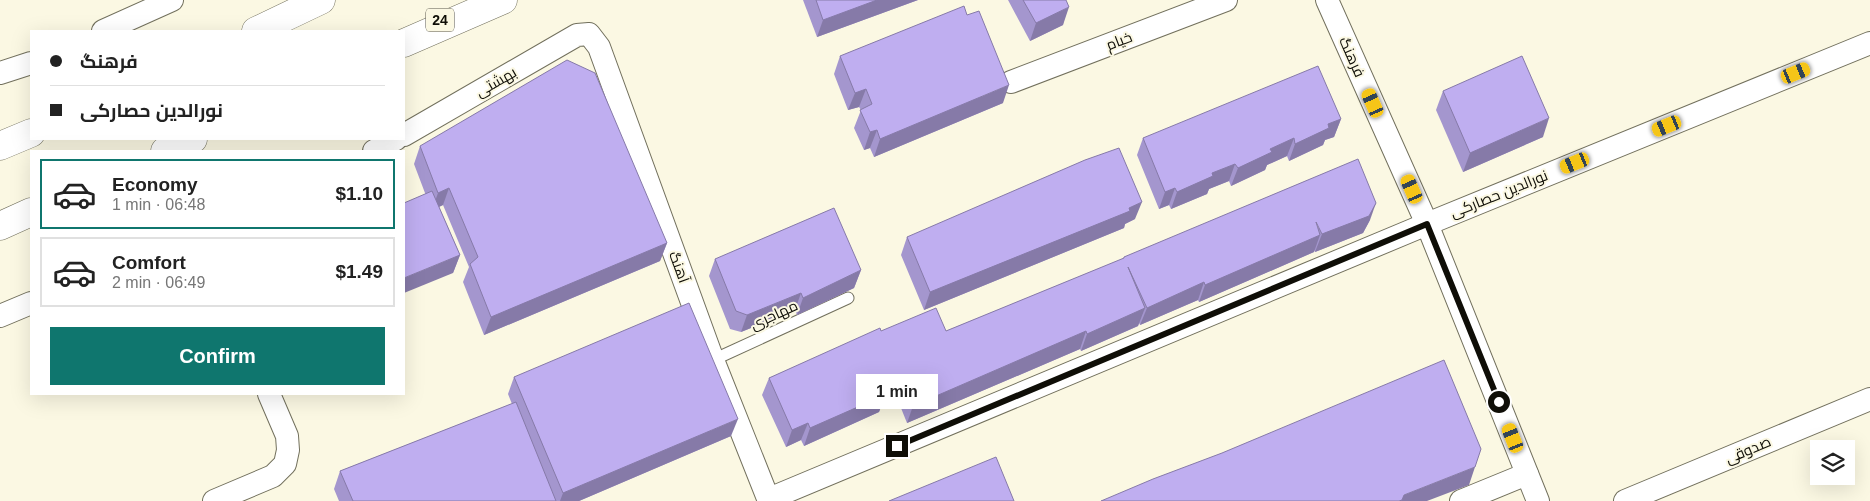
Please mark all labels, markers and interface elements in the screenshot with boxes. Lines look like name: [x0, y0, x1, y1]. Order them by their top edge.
road number: 24: [426, 8, 454, 32]
street label: خیام: [1103, 28, 1135, 55]
street label: فرهنگ: [1335, 34, 1369, 80]
text: فرهنگ: [80, 51, 138, 72]
car: [1779, 60, 1812, 86]
street label: بهشتی: [472, 63, 520, 102]
car: [1360, 86, 1385, 120]
text: نورالدین حصارکی: [80, 100, 223, 121]
car: [1650, 113, 1683, 139]
car: [1558, 150, 1591, 176]
street label: نورالدین حصارکی: [1448, 166, 1551, 223]
icon: car: [52, 172, 97, 217]
car: [1399, 172, 1424, 206]
text: Economy: [112, 174, 198, 195]
text: $1.10: [335, 183, 383, 204]
text: 1 min · 06:48: [112, 196, 205, 213]
street label: آهنگ: [666, 249, 693, 285]
icon: car: [52, 250, 97, 295]
text: Comfort: [112, 252, 186, 273]
text: $1.49: [335, 261, 383, 282]
text: 2 min · 06:49: [112, 274, 205, 291]
street label: مهاجری: [747, 296, 801, 335]
button: Confirm: [50, 327, 385, 385]
callout: 1 min: [856, 374, 938, 408]
text: 1 min: [876, 383, 918, 400]
route start: [1488, 391, 1510, 413]
car: [1500, 421, 1525, 455]
street label: صدوقی: [1722, 432, 1774, 469]
route end: [886, 435, 908, 457]
map controls: [1810, 440, 1855, 485]
button: layers: [1810, 440, 1855, 485]

